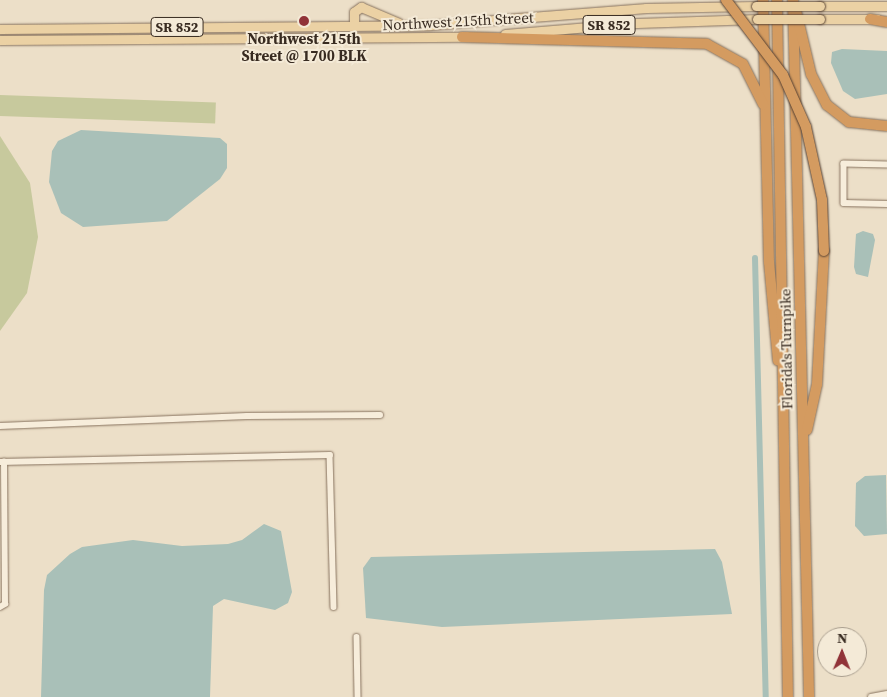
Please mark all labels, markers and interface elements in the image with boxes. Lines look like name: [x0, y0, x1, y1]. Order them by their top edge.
street label: Northwest 215th Street: [382, 8, 534, 34]
road number: SR 852: [582, 14, 636, 36]
marker: Northwest 215th Street @ 1700 BLK: [298, 15, 310, 27]
road number: SR 852: [150, 16, 204, 38]
place label: Northwest 215th Street @ 1700 BLK: [241, 29, 367, 64]
street label: Florida's Turnpike: [776, 288, 796, 410]
north arrow: [817, 627, 867, 677]
text: N: [837, 628, 848, 648]

